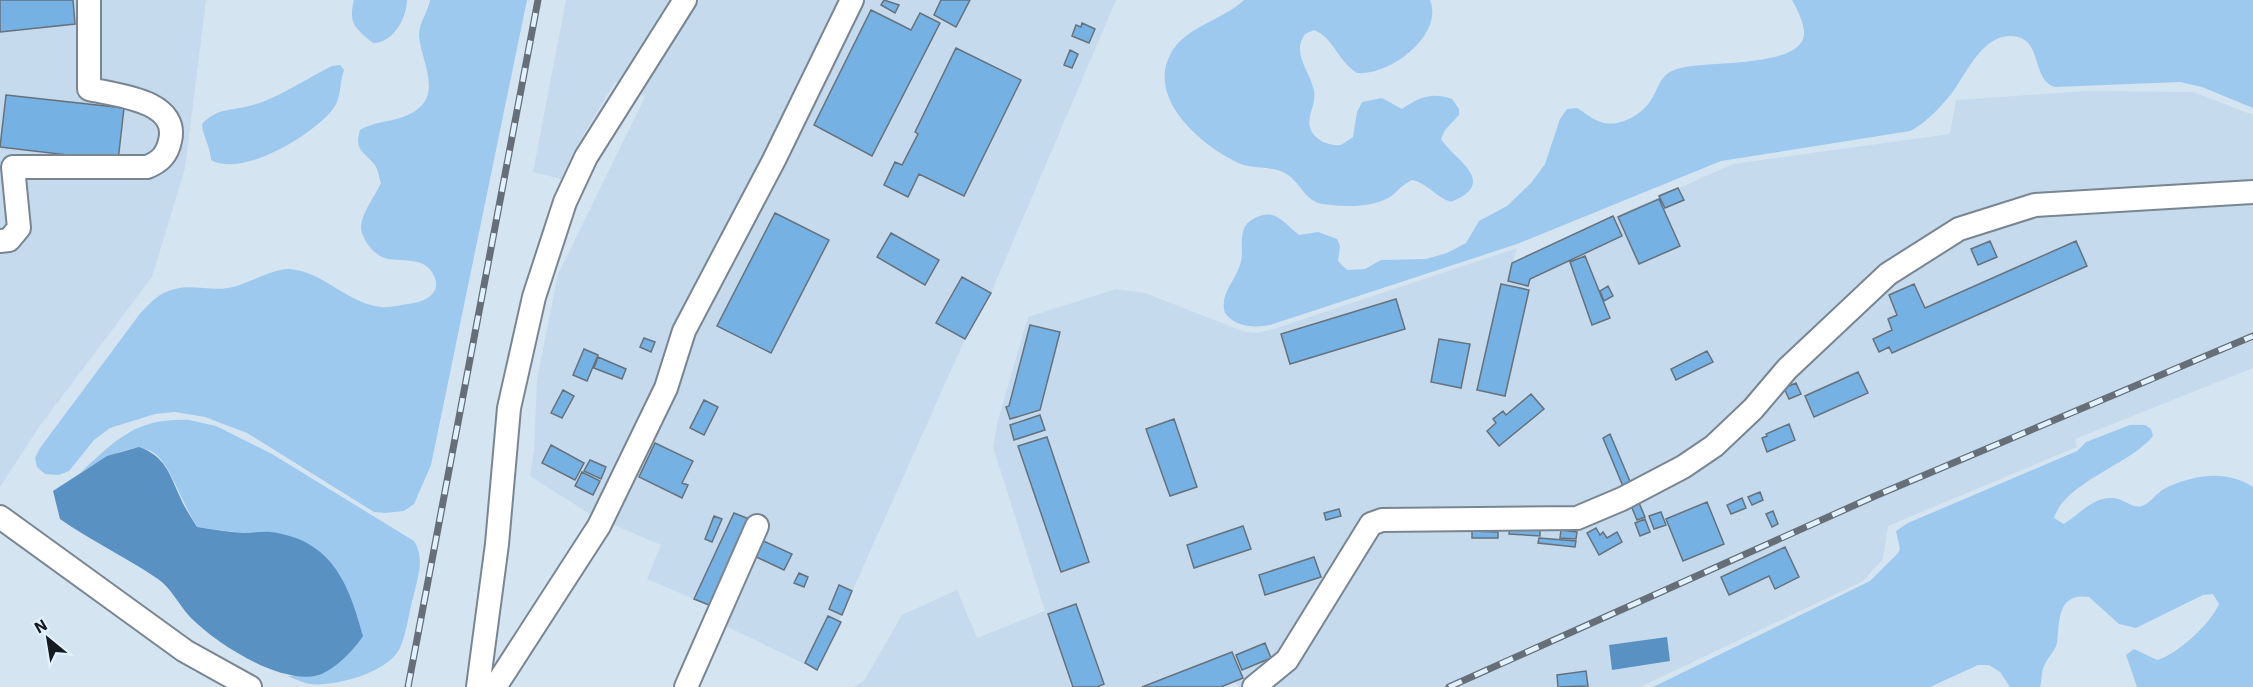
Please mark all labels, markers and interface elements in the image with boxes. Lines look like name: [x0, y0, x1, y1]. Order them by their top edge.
north arrow: [18, 609, 78, 669]
text: N: [30, 614, 51, 638]

